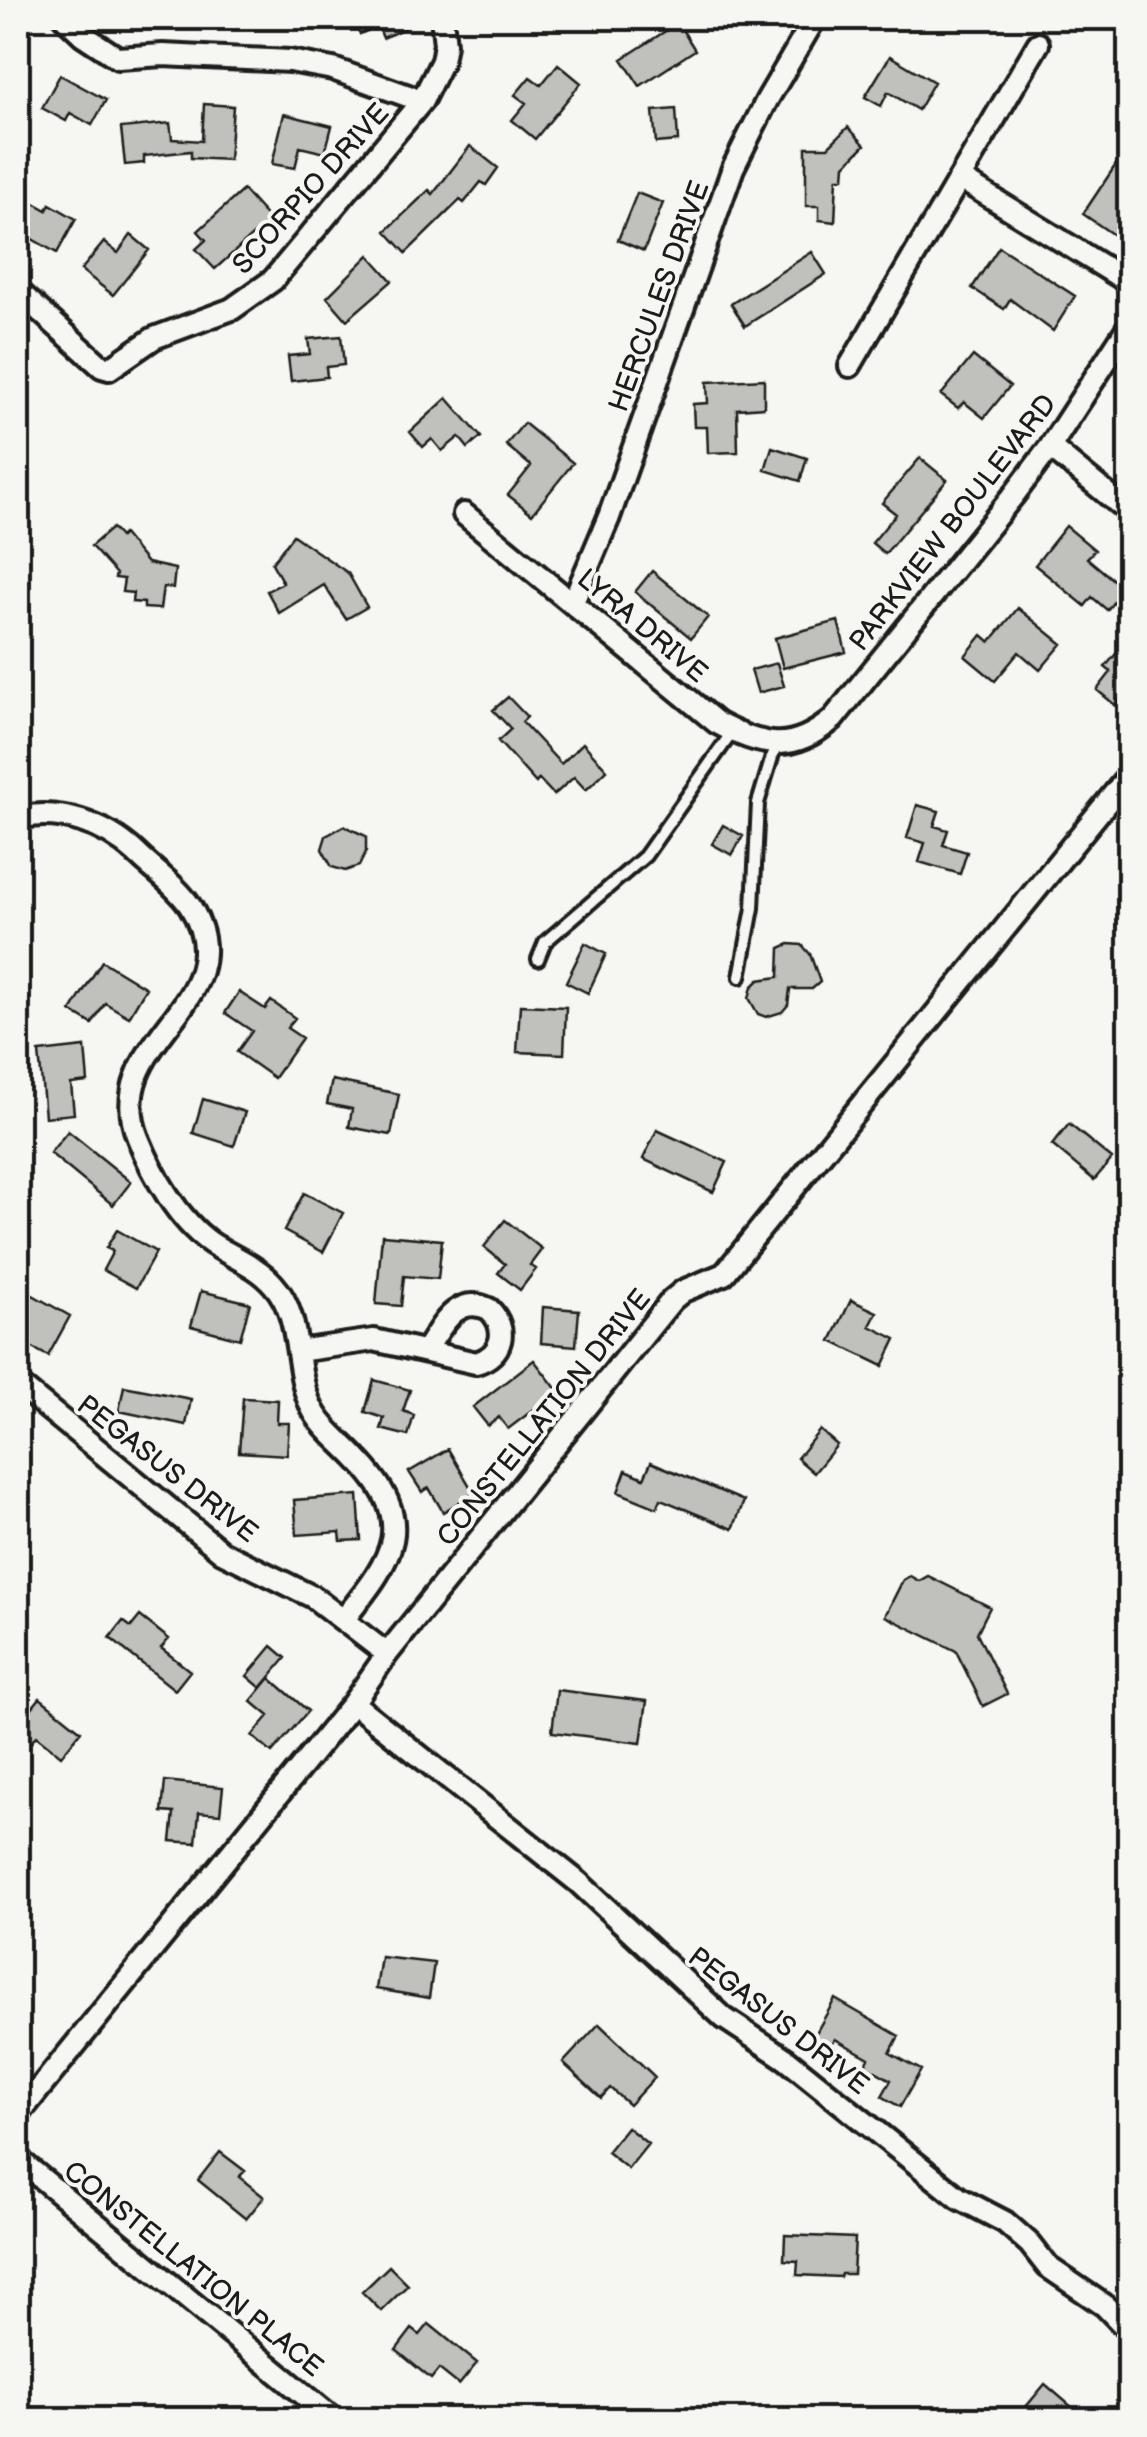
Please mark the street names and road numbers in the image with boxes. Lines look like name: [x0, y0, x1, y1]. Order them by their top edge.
street label: SCORPIO DRIVE: [226, 97, 396, 281]
street label: HERCULES DRIVE: [602, 177, 716, 416]
street label: PARKVIEW BOULEVARD: [843, 388, 1064, 658]
street label: LYRA DRIVE: [570, 562, 714, 690]
street label: CONSTELLATION DRIVE: [430, 1283, 658, 1553]
street label: PEGASUS DRIVE: [70, 1388, 264, 1550]
street label: PEGASUS DRIVE: [681, 1940, 875, 2102]
street label: CONSTELLATION PLACE: [57, 2154, 329, 2384]

